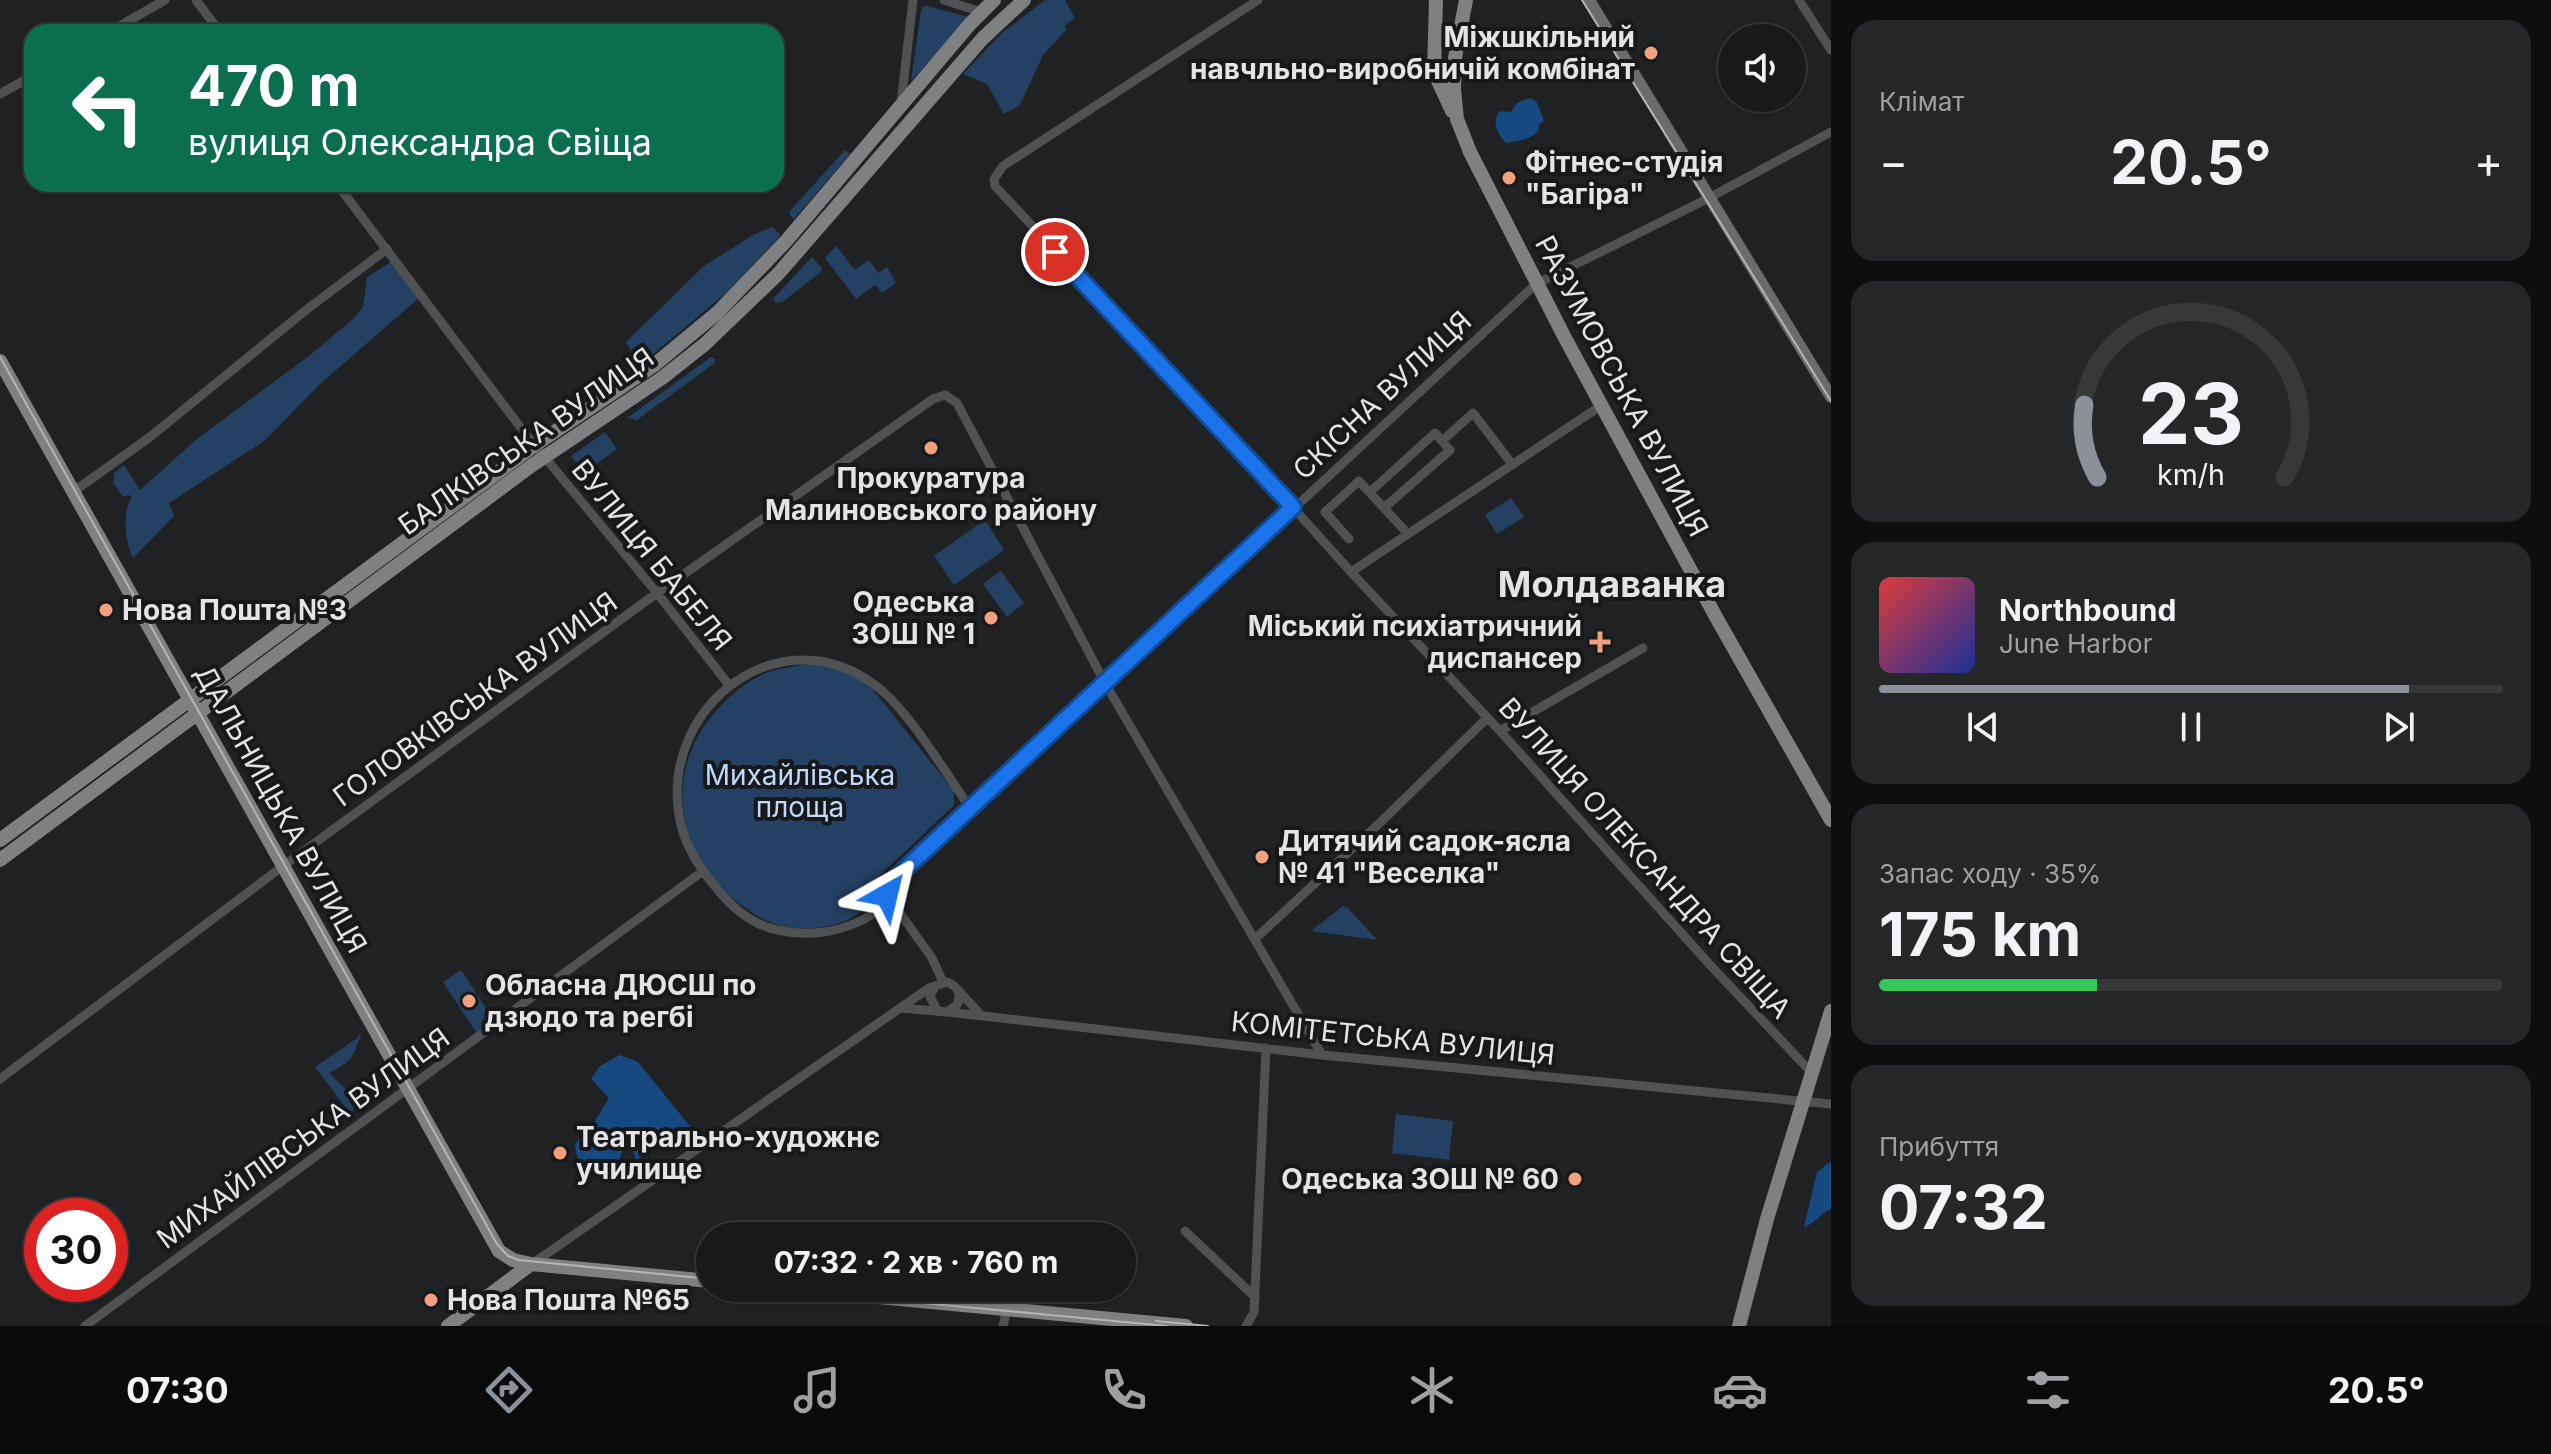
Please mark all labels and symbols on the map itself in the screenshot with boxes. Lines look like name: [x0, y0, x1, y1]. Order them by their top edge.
place label: Міжшкільний навчльно-виробничій комбінат: [1190, 20, 1635, 86]
marker: Міжшкільний навчльно-виробничій комбінат: [1642, 44, 1660, 62]
place label: Фітнес-студія "Багіра": [1525, 145, 1723, 211]
marker: Фітнес-студія "Багіра": [1500, 169, 1518, 187]
pin: [1021, 218, 1089, 286]
street label: РАЗУМОВСЬКА ВУЛИЦЯ: [1528, 230, 1716, 542]
street label: CКІСНА ВУЛИЦЯ: [1286, 304, 1478, 486]
street label: БАЛКІВСЬКА ВУЛИЦЯ: [392, 340, 660, 542]
marker: Прокуратура Малиновського району: [922, 439, 940, 457]
street label: ВУЛИЦЯ БАБЕЛЯ: [565, 453, 739, 657]
place label: Прокуратура Малиновського району: [765, 461, 1097, 527]
district label: Молдаванка: [1498, 562, 1726, 606]
street label: ГОЛОВКІВСЬКА ВУЛИЦЯ: [326, 584, 624, 814]
place label: Одеська ЗОШ № 1: [851, 585, 975, 651]
place label: Нова Пошта №3: [122, 593, 347, 627]
marker: Нова Пошта №3: [97, 601, 115, 619]
marker: Одеська ЗОШ № 1: [982, 609, 1000, 627]
place label: Міський психіатричний диспансер: [1248, 609, 1582, 675]
marker: Міський психіатричний диспансер: [1589, 631, 1611, 653]
street label: ДАЛЬНИЦЬКА ВУЛИЦЯ: [188, 659, 374, 959]
street label: ВУЛИЦЯ ОЛЕКСАНДРА СВІЩА: [1492, 691, 1798, 1025]
park label: Михайлівська площа: [705, 758, 895, 824]
place label: Дитячий садок-ясла № 41 "Веселка": [1278, 824, 1571, 890]
marker: Дитячий садок-ясла № 41 "Веселка": [1253, 848, 1271, 866]
position arrow: [845, 853, 929, 937]
place label: Обласна ДЮСШ по дзюдо та регбі: [485, 968, 757, 1034]
marker: Обласна ДЮСШ по дзюдо та регбі: [460, 992, 478, 1010]
street label: КОМІТЕТСЬКА ВУЛИЦЯ: [1230, 1004, 1556, 1072]
street label: МИХАЙЛІВСЬКА ВУЛИЦЯ: [149, 1020, 456, 1256]
place label: Театрально-художнє училище: [576, 1120, 880, 1186]
marker: Театрально-художнє училище: [551, 1144, 569, 1162]
place label: Одеська ЗОШ № 60: [1281, 1162, 1559, 1196]
marker: Одеська ЗОШ № 60: [1566, 1170, 1584, 1188]
speed limit sign: 30: [24, 1198, 128, 1302]
place label: Нова Пошта №65: [447, 1283, 690, 1317]
marker: Нова Пошта №65: [422, 1291, 440, 1309]

